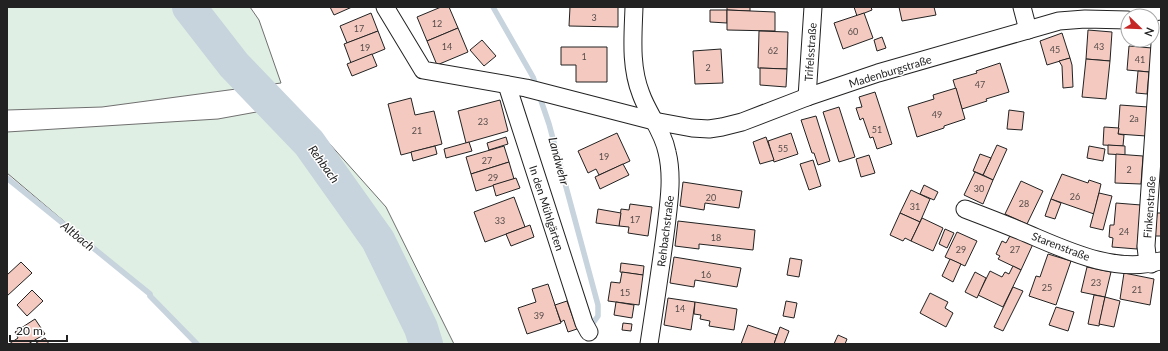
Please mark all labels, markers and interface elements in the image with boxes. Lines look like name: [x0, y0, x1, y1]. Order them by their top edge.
north arrow: [1120, 8, 1160, 48]
house number: 3: [591, 12, 597, 23]
house number: 12: [432, 18, 442, 29]
street label: Trifelsstraße: [801, 22, 819, 82]
house number: 17: [354, 23, 364, 34]
house number: 60: [848, 26, 858, 37]
text: N: [1142, 26, 1157, 39]
house number: 14: [442, 41, 452, 52]
house number: 43: [1094, 41, 1104, 52]
house number: 19: [360, 42, 370, 53]
house number: 45: [1050, 44, 1060, 55]
house number: 62: [768, 45, 778, 56]
house number: 1: [581, 51, 587, 62]
street label: Madenburgstraße: [847, 52, 933, 90]
house number: 41: [1135, 54, 1145, 65]
house number: 2: [705, 62, 711, 73]
house number: 47: [975, 79, 985, 90]
house number: 49: [932, 109, 942, 120]
house number: 2a: [1129, 113, 1139, 124]
house number: 23: [478, 116, 488, 127]
house number: 51: [872, 124, 882, 135]
house number: 21: [412, 125, 422, 136]
water label: Landwehr: [545, 135, 573, 188]
water label: Rehbach: [305, 142, 343, 186]
house number: 55: [778, 143, 788, 154]
house number: 19: [599, 151, 609, 162]
house number: 27: [482, 155, 492, 166]
street label: In den Mühlgärten: [527, 164, 567, 252]
house number: 2: [1126, 164, 1132, 175]
house number: 29: [488, 172, 498, 183]
street label: Finkenstraße: [1140, 175, 1158, 239]
house number: 30: [974, 183, 984, 194]
house number: 26: [1070, 191, 1080, 202]
house number: 20: [706, 192, 716, 203]
street label: Rehbachstraße: [654, 194, 676, 267]
house number: 28: [1019, 198, 1029, 209]
house number: 31: [910, 201, 920, 212]
house number: 17: [630, 214, 640, 225]
house number: 33: [495, 215, 505, 226]
water label: Altbach: [57, 217, 98, 254]
house number: 24: [1119, 226, 1129, 237]
street label: Starenstraße: [1030, 229, 1092, 263]
house number: 18: [711, 232, 721, 243]
house number: 29: [956, 244, 966, 255]
house number: 27: [1010, 244, 1020, 255]
house number: 16: [701, 269, 711, 280]
house number: 23: [1091, 277, 1101, 288]
house number: 25: [1042, 282, 1052, 293]
house number: 21: [1132, 284, 1142, 295]
house number: 15: [620, 287, 630, 298]
house number: 14: [675, 303, 685, 314]
house number: 39: [534, 310, 544, 321]
scale bar: [10, 317, 67, 343]
text: 20 m: [16, 323, 43, 338]

